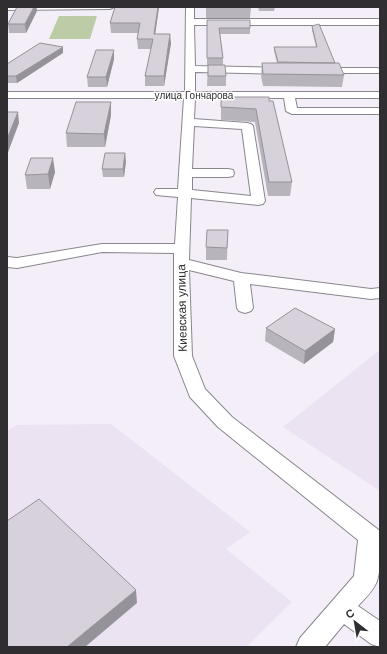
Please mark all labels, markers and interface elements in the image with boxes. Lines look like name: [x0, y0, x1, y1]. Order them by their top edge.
street label: улица Гончарова: [155, 90, 234, 101]
street label: Киевская улица: [174, 264, 190, 352]
north arrow: [335, 602, 375, 642]
text: С: [343, 606, 356, 621]

